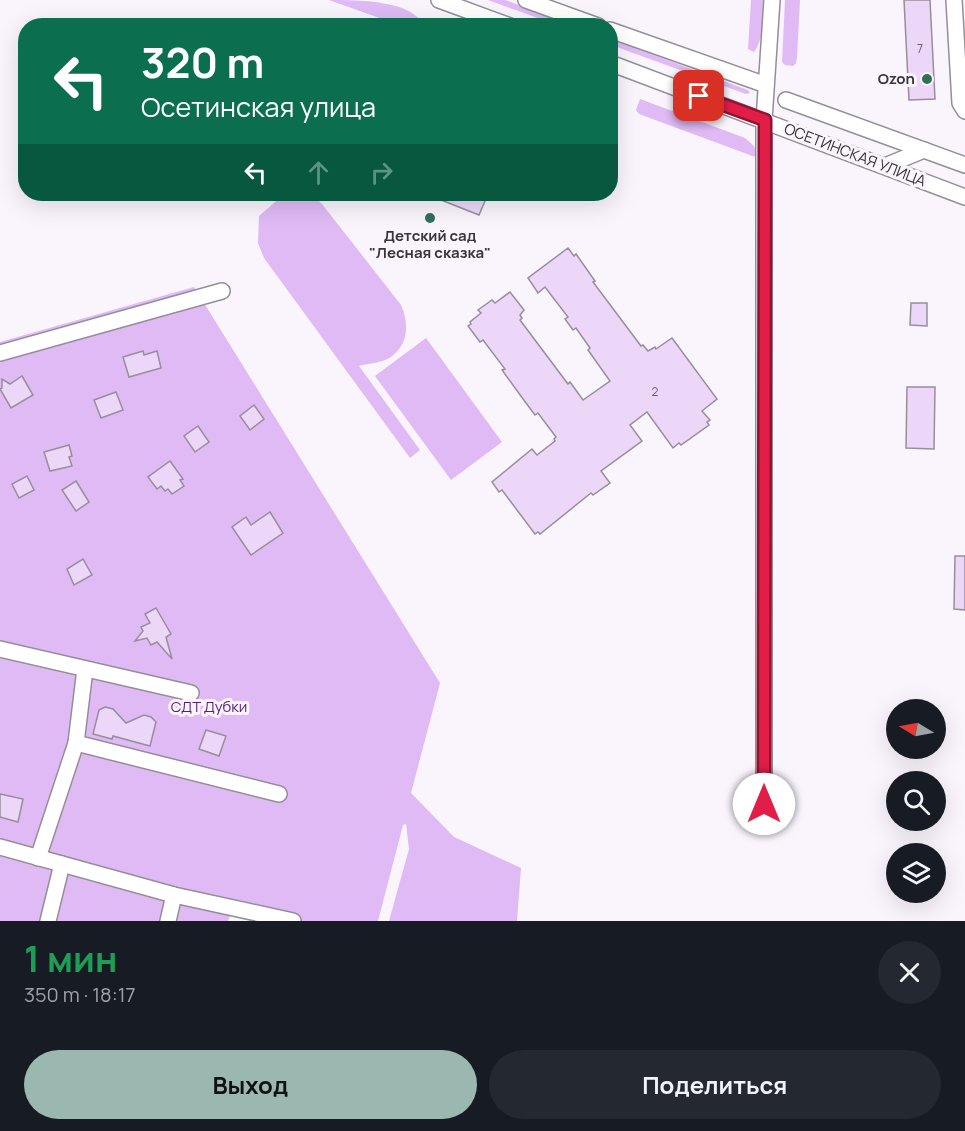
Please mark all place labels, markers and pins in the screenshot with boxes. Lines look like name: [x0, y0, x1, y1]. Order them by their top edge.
place label: Ozon: [878, 68, 915, 89]
pin: [673, 70, 724, 121]
marker: Ozon: [920, 72, 934, 86]
marker: Детский сад "Лесная сказка": [423, 211, 437, 225]
place label: Детский сад "Лесная сказка": [369, 225, 491, 263]

